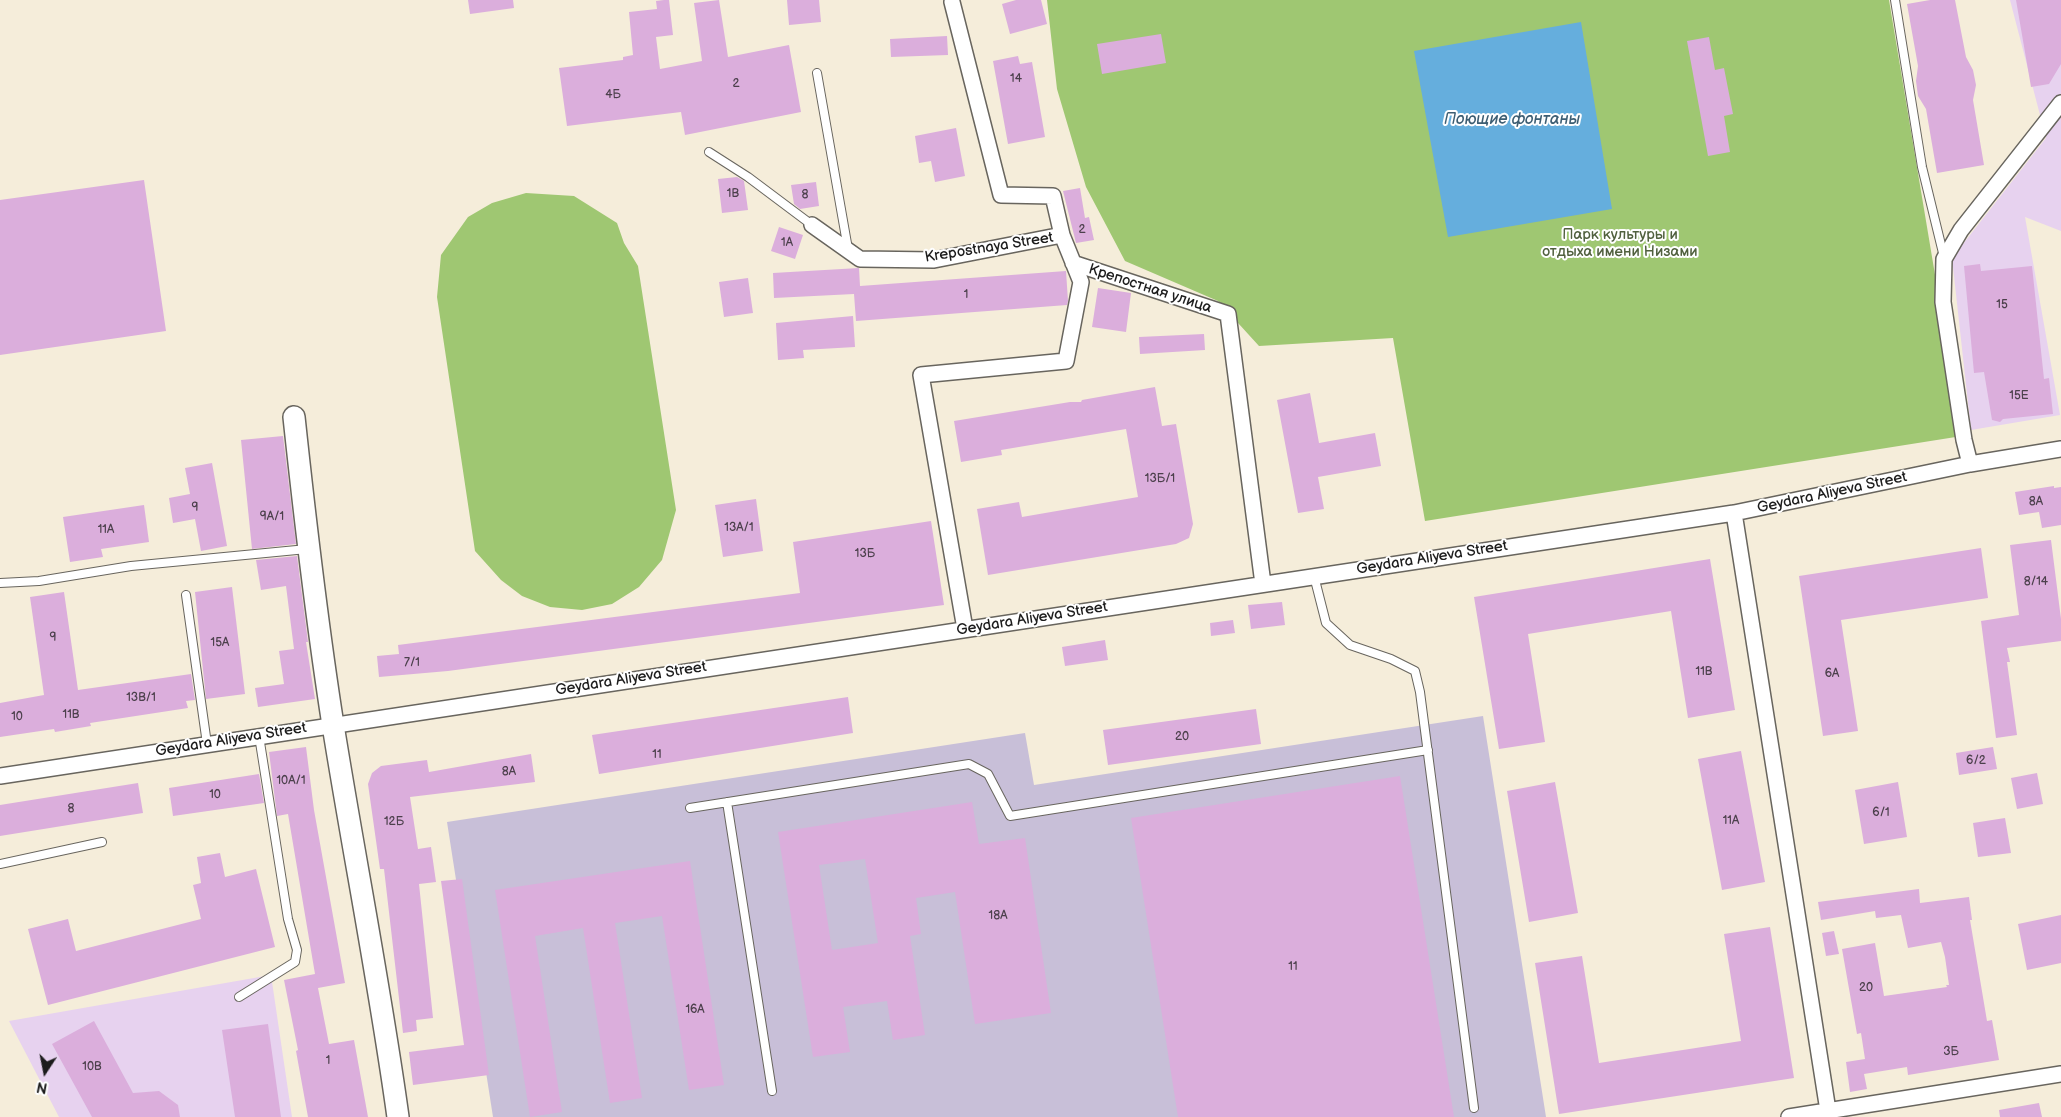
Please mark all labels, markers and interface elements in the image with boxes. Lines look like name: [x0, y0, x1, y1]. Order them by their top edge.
house number: 14: [1010, 72, 1022, 86]
house number: 2: [732, 77, 740, 91]
house number: 4Б: [605, 88, 621, 102]
water label: Поющие фонтаны: [1444, 110, 1580, 130]
house number: 1В: [727, 187, 739, 201]
house number: 8: [802, 188, 808, 202]
house number: 2: [1078, 223, 1086, 237]
park label: Парк культуры и отдыха имени Низами: [1542, 226, 1698, 261]
street label: Krepostnaya Street: [923, 229, 1055, 267]
house number: 1А: [781, 236, 793, 250]
street label: Крепостная улица: [1086, 261, 1214, 317]
house number: 1: [964, 288, 968, 302]
house number: 15: [1996, 298, 2008, 312]
house number: 15Е: [2009, 389, 2029, 403]
street label: Geydara Aliyeva Street: [1756, 468, 1908, 518]
house number: 13Б/1: [1145, 472, 1175, 486]
house number: 8А: [2029, 495, 2043, 509]
house number: 9: [192, 501, 198, 515]
house number: 9А/1: [260, 510, 284, 524]
house number: 13А/1: [724, 521, 754, 535]
house number: 11А: [98, 523, 114, 537]
street label: Geydara Aliyeva Street: [1355, 537, 1509, 579]
house number: 13Б: [855, 547, 875, 561]
house number: 8/14: [2024, 575, 2048, 589]
street label: Geydara Aliyeva Street: [955, 598, 1109, 640]
house number: 9: [50, 631, 56, 645]
house number: 15А: [211, 636, 229, 650]
house number: 7/1: [404, 656, 420, 670]
street label: Geydara Aliyeva Street: [554, 658, 708, 700]
house number: 11В: [1696, 665, 1712, 679]
house number: 6А: [1825, 667, 1839, 681]
house number: 13В/1: [126, 691, 156, 705]
house number: 11В: [63, 708, 79, 722]
house number: 10: [11, 710, 23, 724]
street label: Geydara Aliyeva Street: [154, 719, 308, 761]
house number: 20: [1175, 730, 1189, 744]
house number: 11: [652, 748, 662, 762]
house number: 6/2: [1966, 754, 1986, 768]
house number: 8А: [502, 765, 516, 779]
house number: 10А/1: [276, 774, 306, 788]
house number: 10: [209, 788, 221, 802]
house number: 8: [68, 802, 74, 816]
house number: 6/1: [1872, 806, 1890, 820]
house number: 11А: [1723, 814, 1739, 828]
house number: 12Б: [384, 815, 404, 829]
house number: 18А: [989, 909, 1007, 923]
house number: 11: [1288, 960, 1298, 974]
house number: 20: [1859, 981, 1873, 995]
house number: 16А: [685, 1003, 705, 1017]
house number: 3Б: [1943, 1045, 1959, 1059]
north arrow: [20, 1047, 70, 1097]
house number: 1: [326, 1054, 330, 1068]
house number: 10В: [82, 1060, 102, 1074]
text: N: [35, 1078, 49, 1097]

